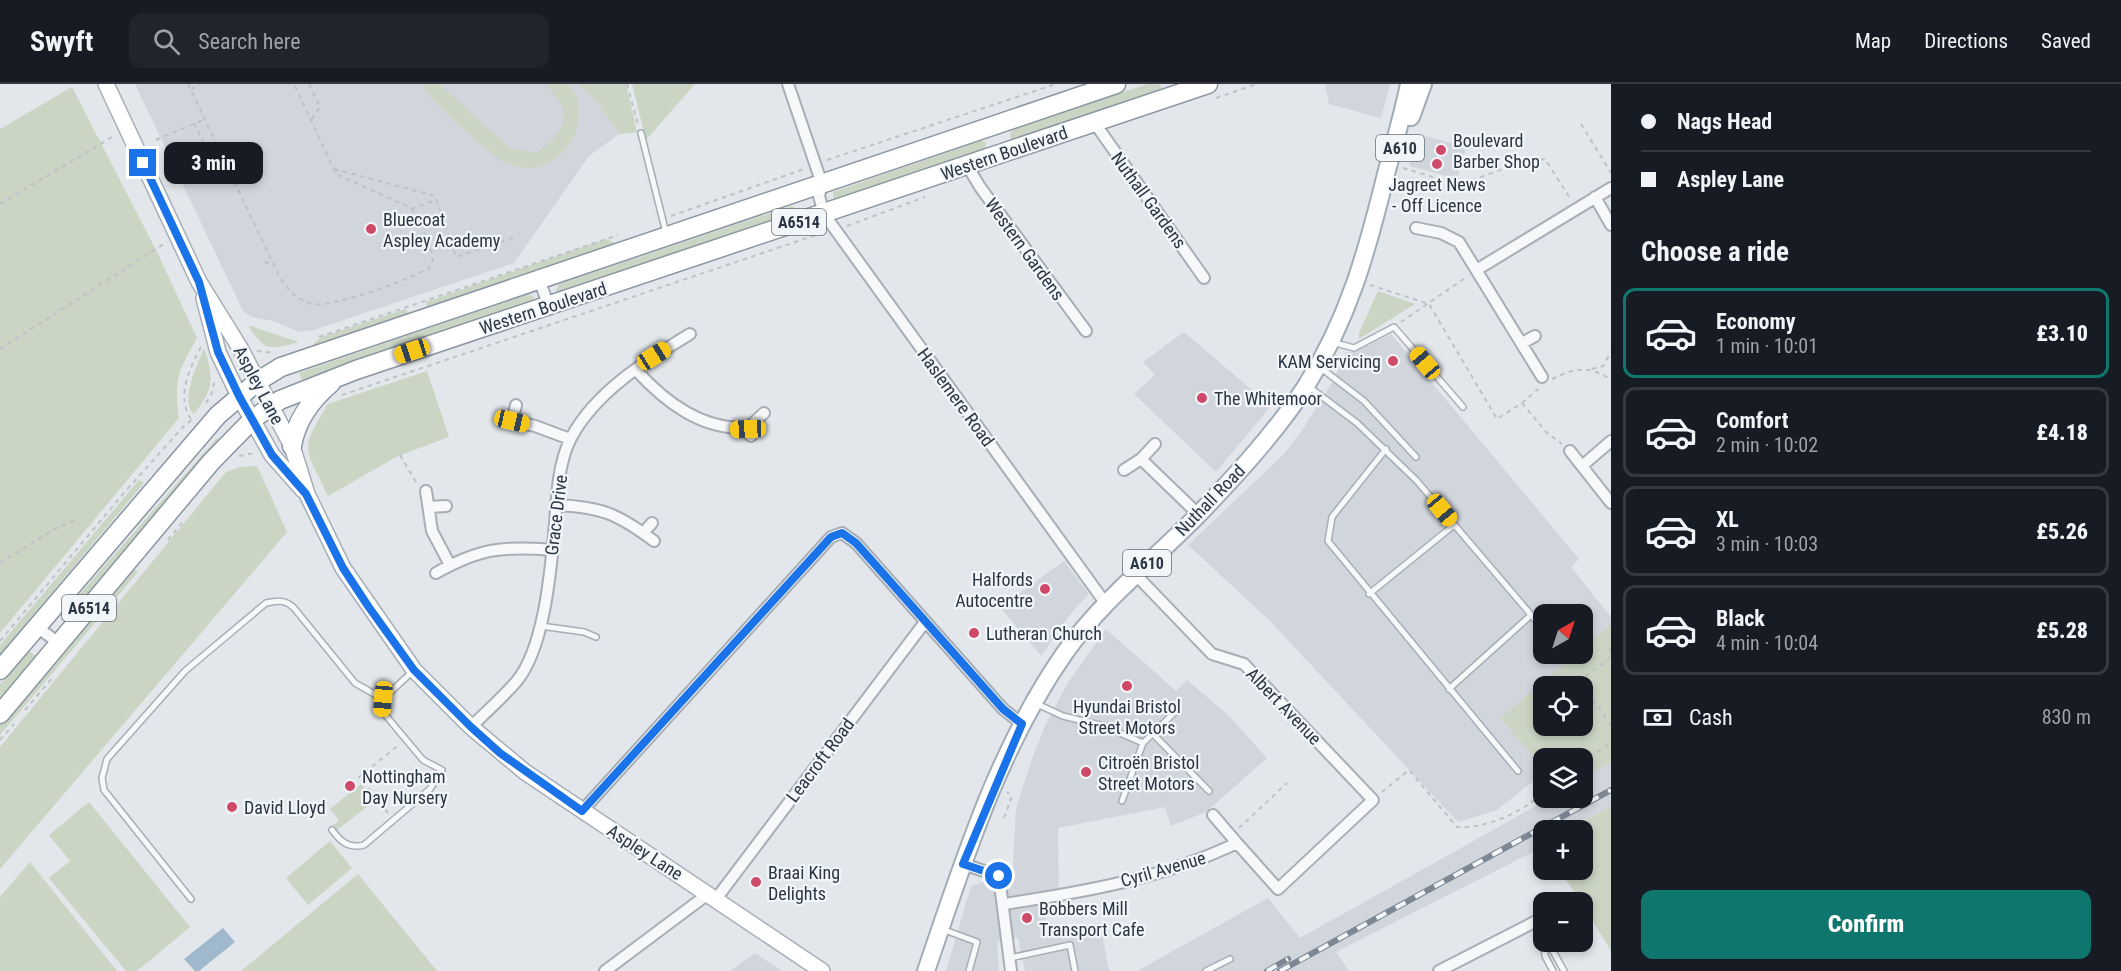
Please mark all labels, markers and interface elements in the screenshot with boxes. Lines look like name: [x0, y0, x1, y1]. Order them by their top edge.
search box: [129, 14, 549, 68]
text: Swyft: [30, 25, 93, 58]
icon: search: [150, 25, 183, 58]
text: Search here: [198, 29, 301, 54]
text: Map: [1855, 29, 1891, 53]
text: Directions: [1924, 29, 2008, 53]
text: Saved: [2041, 29, 2091, 53]
text: Nags Head: [1677, 109, 1772, 134]
street label: Western Boulevard: [938, 121, 1070, 185]
place label: Boulevard Barber Shop: [1453, 130, 1540, 172]
road number: A610: [1376, 135, 1424, 161]
callout: 3 min: [164, 142, 263, 184]
marker: Boulevard Barber Shop: [1434, 143, 1448, 157]
street label: Nuthall Gardens: [1107, 148, 1191, 252]
route end: [129, 149, 156, 176]
text: 3 min: [191, 151, 236, 175]
marker: Jagreet News - Off Licence: [1430, 157, 1444, 171]
text: Aspley Lane: [1677, 167, 1784, 192]
place label: Jagreet News - Off Licence: [1388, 174, 1486, 216]
street label: Western Gardens: [981, 194, 1069, 304]
place label: Bluecoat Aspley Academy: [383, 209, 501, 251]
road number: A6514: [772, 209, 826, 235]
marker: Bluecoat Aspley Academy: [364, 222, 378, 236]
text: Choose a ride: [1641, 236, 1789, 268]
street label: Western Boulevard: [477, 278, 609, 338]
icon: car: [1644, 306, 1698, 360]
text: Economy: [1716, 309, 1796, 334]
text: £3.10: [2036, 321, 2088, 346]
text: 1 min · 10:01: [1716, 334, 1818, 358]
car: [392, 337, 432, 365]
car: [634, 339, 674, 373]
street label: Aspley Lane: [230, 342, 288, 428]
car: [1407, 343, 1443, 383]
street label: Haslemere Road: [913, 344, 999, 450]
place label: KAM Servicing: [1278, 351, 1381, 372]
marker: KAM Servicing: [1386, 354, 1400, 368]
place label: The Whitemoor: [1214, 388, 1323, 409]
marker: The Whitemoor: [1195, 391, 1209, 405]
icon: car: [1644, 405, 1698, 459]
car: [492, 408, 532, 434]
text: Comfort: [1716, 408, 1789, 433]
car: [730, 419, 766, 439]
text: £4.18: [2036, 420, 2088, 445]
text: 2 min · 10:02: [1716, 433, 1818, 457]
street label: Nuthall Road: [1171, 460, 1249, 540]
street label: Grace Drive: [541, 473, 571, 557]
car: [1424, 490, 1460, 530]
icon: car: [1644, 504, 1698, 558]
text: XL: [1716, 507, 1739, 532]
text: £5.26: [2036, 519, 2088, 544]
text: 3 min · 10:03: [1716, 532, 1818, 556]
road number: A610: [1123, 550, 1171, 576]
place label: Halfords Autocentre: [955, 569, 1033, 611]
marker: Halfords Autocentre: [1038, 582, 1052, 596]
road number: A6514: [62, 595, 116, 621]
icon: car: [1644, 603, 1698, 657]
north arrow: [1533, 604, 1593, 664]
map controls: [1533, 604, 1593, 952]
text: Black: [1716, 606, 1765, 631]
text: £5.28: [2036, 618, 2088, 643]
place label: Lutheran Church: [986, 623, 1102, 644]
marker: Lutheran Church: [967, 626, 981, 640]
text: 4 min · 10:04: [1716, 631, 1818, 655]
street label: Albert Avenue: [1242, 663, 1326, 749]
button: locate: [1533, 676, 1593, 736]
marker: Hyundai Bristol Street Motors: [1120, 679, 1134, 693]
car: [372, 680, 394, 718]
place label: Hyundai Bristol Street Motors: [1073, 696, 1181, 738]
icon: cash: [1641, 701, 1674, 734]
text: Cash: [1689, 705, 1733, 730]
text: 830 m: [2042, 705, 2091, 729]
street label: Leacroft Road: [782, 714, 858, 806]
button: layers: [1533, 748, 1593, 808]
place label: Citroën Bristol Street Motors: [1098, 752, 1199, 794]
marker: Citroën Bristol Street Motors: [1079, 765, 1093, 779]
place label: Nottingham Day Nursery: [362, 766, 448, 808]
marker: Nottingham Day Nursery: [343, 779, 357, 793]
place label: David Lloyd: [244, 797, 326, 818]
marker: David Lloyd: [225, 800, 239, 814]
street label: Aspley Lane: [603, 820, 687, 884]
button: +: [1533, 820, 1593, 880]
street label: Cyril Avenue: [1118, 847, 1208, 891]
place label: Braai King Delights: [768, 862, 840, 904]
route start: [985, 862, 1012, 889]
marker: Braai King Delights: [749, 875, 763, 889]
button: Confirm: [1641, 890, 2091, 959]
button: −: [1533, 892, 1593, 952]
place label: Bobbers Mill Transport Cafe: [1039, 898, 1144, 940]
marker: Bobbers Mill Transport Cafe: [1020, 911, 1034, 925]

